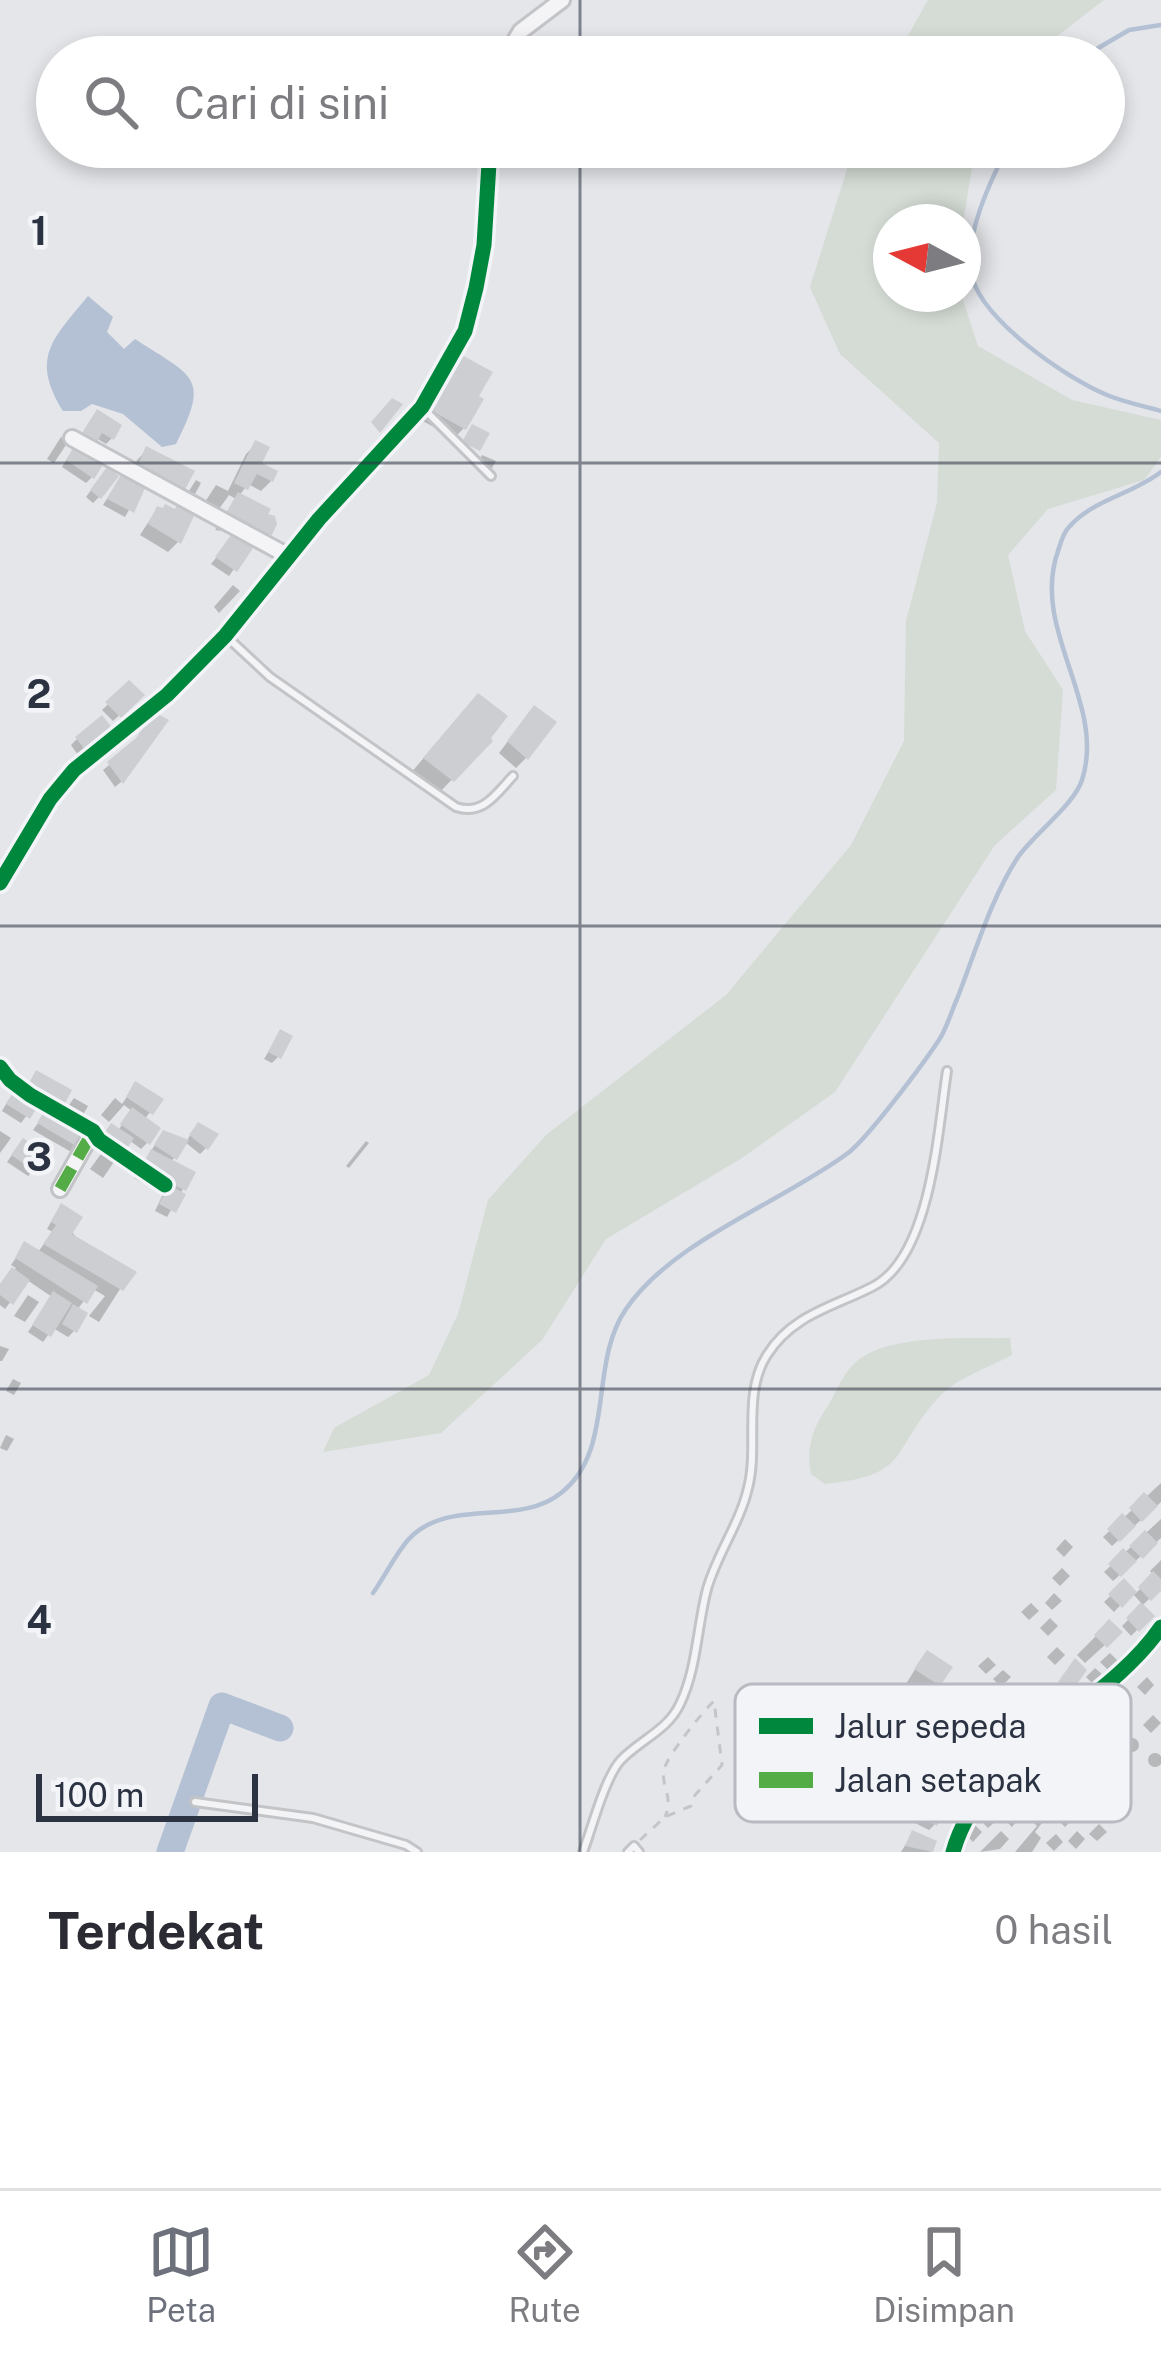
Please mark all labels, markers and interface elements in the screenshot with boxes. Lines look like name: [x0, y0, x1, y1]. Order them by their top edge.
search box: [36, 36, 1125, 168]
icon: search: [78, 69, 144, 135]
text: Cari di sini: [174, 76, 389, 129]
north arrow: [873, 204, 981, 312]
text: 1: [31, 208, 47, 254]
text: 2: [27, 671, 51, 717]
text: 3: [26, 1134, 52, 1180]
text: 4: [26, 1597, 52, 1643]
legend: [735, 1684, 1131, 1822]
text: Jalur sepeda: [834, 1707, 1027, 1745]
text: Jalan setapak: [834, 1761, 1042, 1799]
scale bar: [36, 1768, 258, 1821]
text: 100 m: [54, 1776, 144, 1814]
text: Terdekat: [48, 1901, 264, 1960]
text: 0 hasil: [994, 1907, 1113, 1953]
tab: Peta: [146, 2219, 216, 2329]
tab: Rute: [508, 2219, 581, 2329]
tab: Disimpan: [873, 2219, 1015, 2329]

